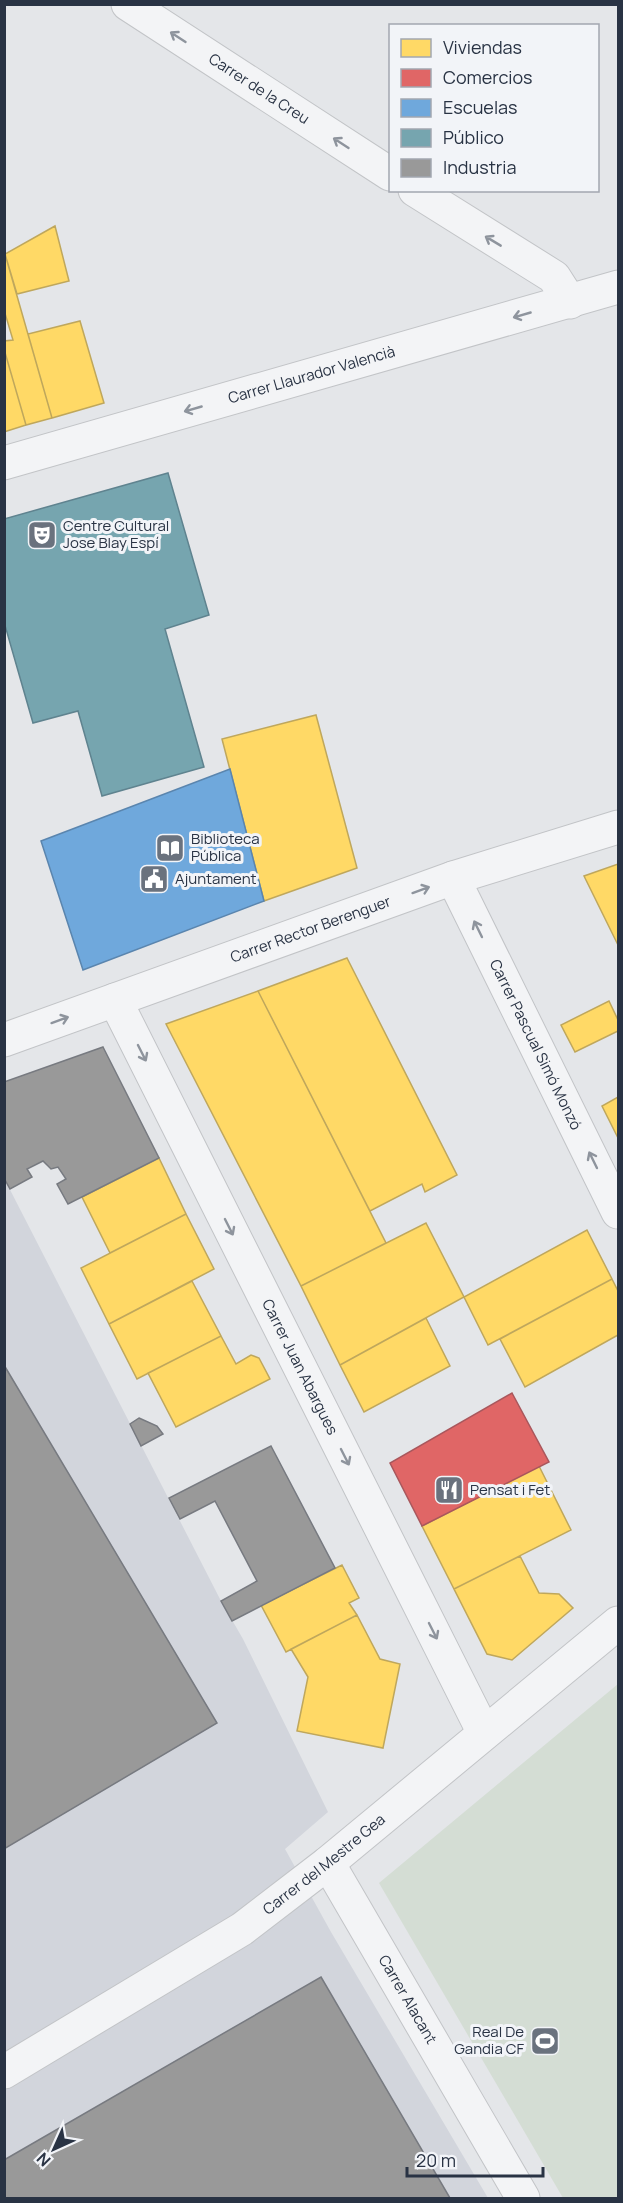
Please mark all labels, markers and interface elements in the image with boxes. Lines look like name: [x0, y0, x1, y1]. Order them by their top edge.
legend: [389, 24, 599, 192]
one-way arrow: [170, 30, 187, 42]
text: Viviendas: [443, 35, 522, 59]
street label: Carrer de la Creu: [205, 48, 314, 129]
text: Comercios: [443, 65, 532, 89]
text: Escuelas: [443, 95, 518, 119]
text: Público: [443, 125, 504, 149]
one-way arrow: [333, 136, 350, 149]
text: Industria: [443, 155, 517, 179]
one-way arrow: [485, 234, 502, 246]
one-way arrow: [513, 310, 532, 322]
street label: Carrer Llaurador Valencià: [226, 340, 397, 408]
one-way arrow: [184, 404, 203, 415]
place label: Centre Cultural Jose Blay Espí: [63, 515, 169, 553]
theatre icon: Centre Cultural Jose Blay Espí: [26, 519, 58, 551]
place label: Biblioteca Pública: [191, 828, 260, 866]
library icon: Biblioteca Pública: [154, 832, 186, 864]
public building icon: Ajuntament: [138, 863, 170, 895]
place label: Ajuntament: [175, 868, 257, 889]
one-way arrow: [411, 883, 430, 894]
street label: Carrer Rector Berenguer: [227, 890, 394, 967]
one-way arrow: [472, 920, 483, 938]
street label: Carrer Pascual Simó Monzó: [485, 956, 587, 1134]
one-way arrow: [50, 1014, 68, 1025]
one-way arrow: [136, 1043, 148, 1061]
one-way arrow: [586, 1151, 598, 1169]
one-way arrow: [224, 1217, 236, 1235]
street label: Carrer Juan Abargues: [257, 1295, 343, 1438]
one-way arrow: [340, 1448, 352, 1466]
restaurant icon: Pensat i Fet: [433, 1474, 465, 1506]
place label: Pensat i Fet: [470, 1479, 550, 1500]
one-way arrow: [428, 1622, 439, 1640]
street label: Carrer del Mestre Gea: [258, 1809, 389, 1919]
street label: Carrer Alacant: [374, 1951, 442, 2048]
place label: Real De Gandia CF: [454, 2021, 524, 2059]
sports icon: Real De Gandia CF: [529, 2025, 561, 2057]
north arrow: [24, 2119, 84, 2179]
scale bar: [407, 2140, 544, 2178]
text: N: [32, 2148, 55, 2171]
text: 20 m: [416, 2148, 456, 2172]

